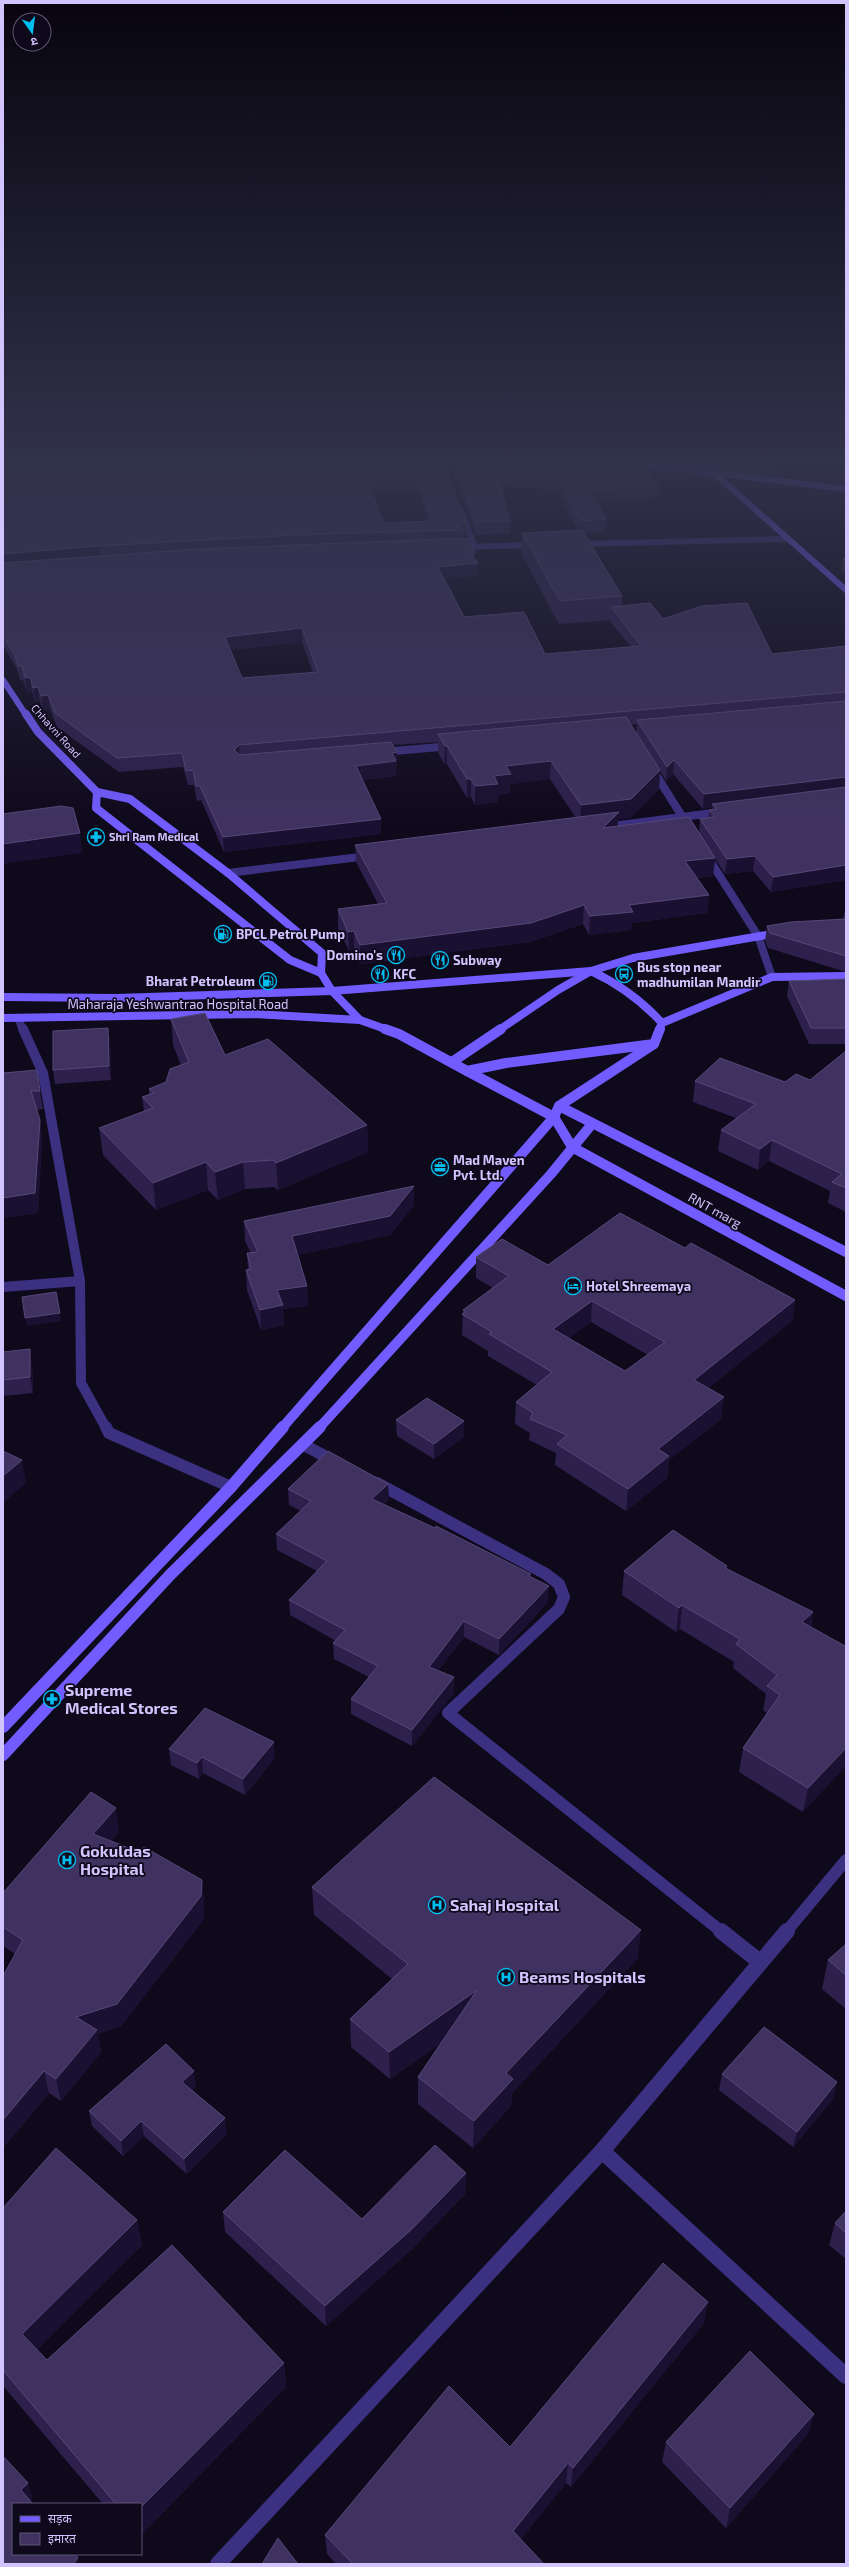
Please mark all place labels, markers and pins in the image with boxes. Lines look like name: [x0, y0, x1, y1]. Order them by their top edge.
pharmacy icon: Shri Ram Medical: [86, 827, 106, 847]
place label: Shri Ram Medical: [109, 830, 199, 843]
fuel station icon: BPCL Petrol Pump: [213, 924, 233, 944]
place label: BPCL Petrol Pump: [236, 926, 345, 942]
restaurant icon: Domino's: [386, 945, 406, 965]
place label: Domino's: [327, 947, 383, 963]
restaurant icon: Subway: [430, 950, 450, 970]
place label: Subway: [453, 952, 502, 968]
place label: Bus stop near madhumilan Mandir: [637, 959, 761, 990]
restaurant icon: KFC: [370, 964, 390, 984]
bus stop icon: Bus stop near madhumilan Mandir: [614, 964, 634, 984]
place label: KFC: [393, 966, 416, 982]
fuel station icon: Bharat Petroleum: [258, 971, 278, 991]
place label: Bharat Petroleum: [146, 973, 255, 989]
place label: Mad Maven Pvt. Ltd.: [453, 1152, 525, 1183]
office icon: Mad Maven Pvt. Ltd.: [430, 1157, 450, 1177]
hotel icon: Hotel Shreemaya: [563, 1276, 583, 1296]
place label: Hotel Shreemaya: [586, 1278, 691, 1294]
place label: Supreme Medical Stores: [65, 1680, 178, 1717]
pharmacy icon: Supreme Medical Stores: [42, 1689, 62, 1709]
place label: Gokuldas Hospital: [80, 1841, 151, 1878]
hospital icon: Gokuldas Hospital: [57, 1850, 77, 1870]
hospital icon: Sahaj Hospital: [427, 1895, 447, 1915]
place label: Sahaj Hospital: [450, 1895, 560, 1914]
hospital icon: Beams Hospitals: [496, 1967, 516, 1987]
place label: Beams Hospitals: [519, 1967, 646, 1986]

